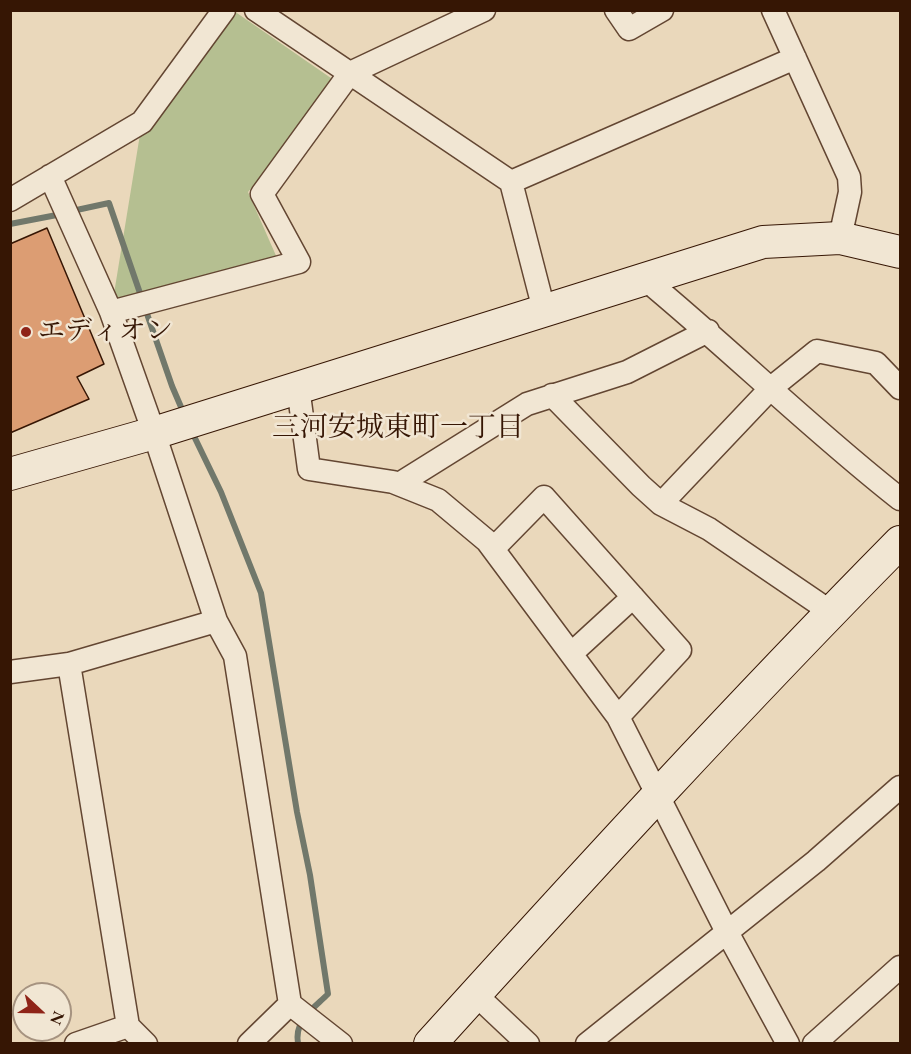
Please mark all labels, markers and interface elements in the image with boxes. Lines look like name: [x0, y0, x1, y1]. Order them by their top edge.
place label: エディオン: [38, 316, 173, 348]
marker: エディオン: [19, 325, 33, 339]
district label: 三河安城東町一丁目: [272, 411, 524, 445]
north arrow: [12, 982, 72, 1042]
text: N: [45, 1008, 69, 1028]

